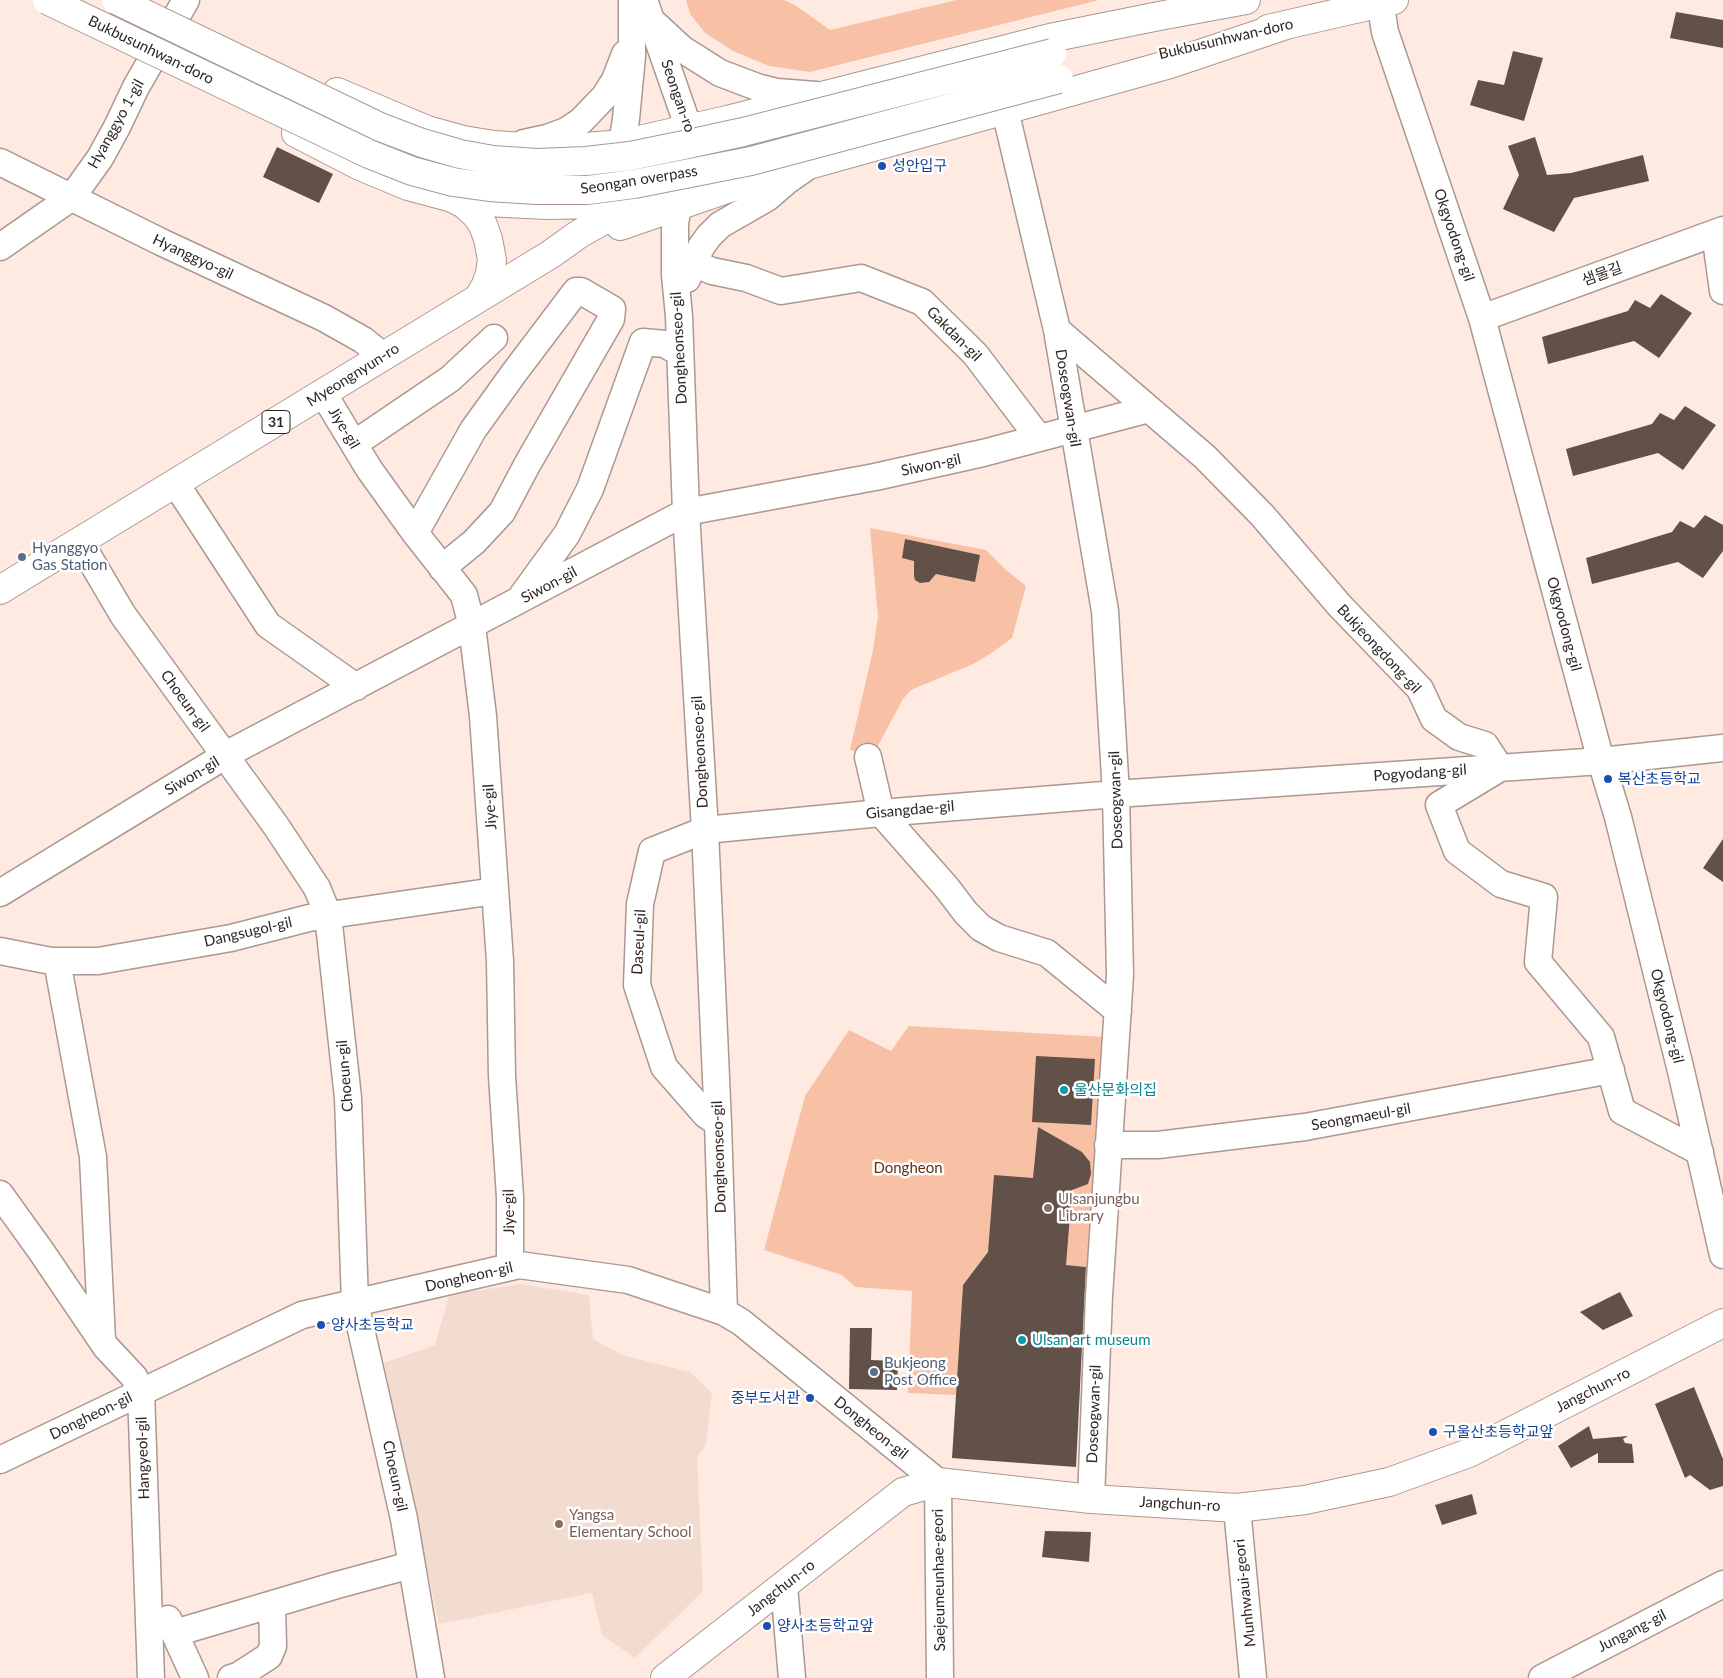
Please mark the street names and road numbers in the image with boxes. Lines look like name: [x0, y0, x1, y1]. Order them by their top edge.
street label: Bukbusunhwan-doro: [85, 12, 217, 88]
street label: Bukbusunhwan-doro: [1157, 15, 1295, 63]
street label: Seongan-ro: [657, 57, 699, 135]
street label: Hyanggyo 1-gil: [84, 76, 148, 172]
street label: Seongan overpass: [579, 162, 699, 198]
street label: Okgyodong-gil: [1430, 186, 1478, 284]
street label: Hyanggyo-gil: [150, 231, 236, 283]
street label: 샘물길: [1579, 258, 1625, 290]
street label: Dongheonseo-gil: [667, 291, 691, 405]
street label: Gakdan-gil: [923, 303, 985, 365]
street label: Myeongnyun-ro: [303, 339, 403, 411]
street label: Doseogwan-gil: [1051, 348, 1085, 448]
street label: Jiye-gil: [325, 404, 363, 452]
road number: 31: [262, 411, 290, 434]
street label: Siwon-gil: [899, 450, 963, 480]
street label: Siwon-gil: [518, 563, 580, 607]
street label: Okgyodong-gil: [1543, 575, 1585, 673]
street label: Bukjeongdong-gil: [1333, 601, 1425, 697]
street label: Choeun-gil: [157, 667, 213, 735]
street label: Dongheonseo-gil: [688, 695, 712, 809]
street label: Doseogwan-gil: [1105, 750, 1127, 850]
street label: Siwon-gil: [161, 753, 223, 799]
street label: Pogyodang-gil: [1373, 761, 1467, 785]
street label: Jiye-gil: [479, 784, 501, 830]
street label: Gisangdae-gil: [865, 797, 955, 823]
street label: Daseul-gil: [628, 909, 650, 975]
street label: Dangsugol-gil: [202, 913, 294, 951]
street label: Okgyodong-gil: [1647, 967, 1687, 1065]
street label: Choeun-gil: [333, 1039, 357, 1113]
street label: Seongmaeul-gil: [1310, 1099, 1412, 1135]
street label: Dongheonseo-gil: [708, 1100, 730, 1214]
street label: Jiye-gil: [500, 1189, 518, 1235]
street label: Dongheon-gil: [423, 1258, 515, 1296]
street label: Doseogwan-gil: [1083, 1364, 1105, 1464]
street label: Jangchun-ro: [1553, 1364, 1633, 1416]
street label: Dongheon-gil: [47, 1388, 135, 1444]
street label: Dongheon-gil: [830, 1393, 912, 1463]
street label: Hangyeol-gil: [133, 1416, 153, 1500]
street label: Choeun-gil: [379, 1439, 411, 1513]
street label: Jangchun-ro: [1139, 1493, 1221, 1515]
street label: Saejeumeunhae-geori: [929, 1508, 949, 1652]
street label: Munhwaui-geori: [1230, 1538, 1260, 1648]
street label: Jangchun-ro: [744, 1556, 818, 1620]
street label: Jungang-gil: [1595, 1606, 1669, 1656]

